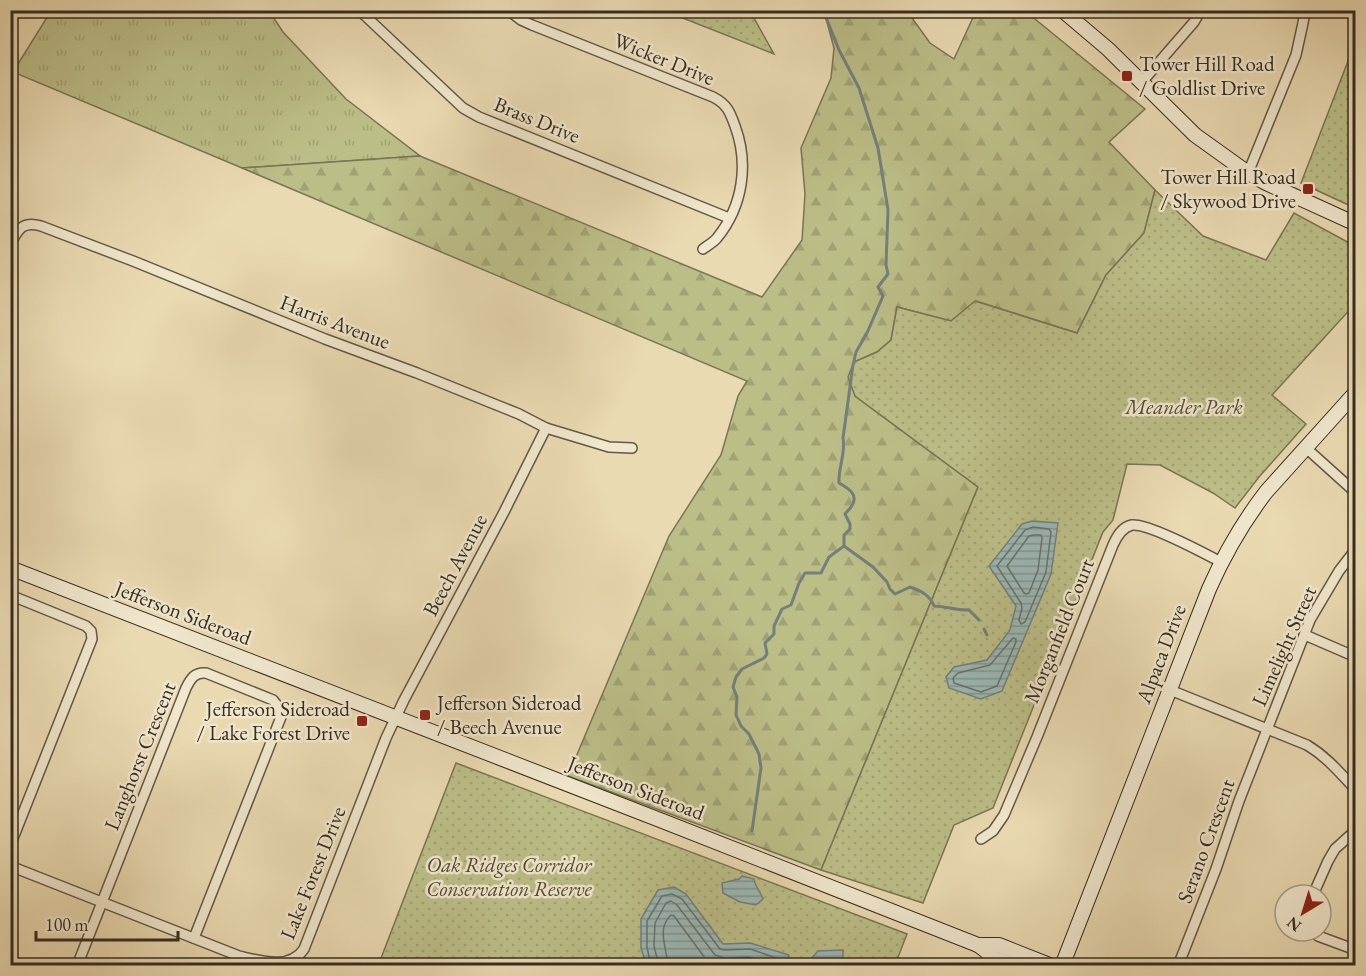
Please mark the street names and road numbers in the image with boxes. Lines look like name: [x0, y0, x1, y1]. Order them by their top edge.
street label: Wicker Drive: [610, 26, 719, 91]
street label: Brass Drive: [490, 90, 584, 149]
street label: Harris Avenue: [276, 288, 394, 355]
street label: Beech Avenue: [416, 509, 493, 621]
street label: Morganfield Court: [1017, 554, 1100, 707]
street label: Jefferson Sideroad: [109, 573, 256, 651]
street label: Limelight Street: [1245, 581, 1322, 710]
street label: Alpaca Drive: [1129, 600, 1192, 708]
street label: Langhorst Crescent: [98, 677, 182, 834]
street label: Jefferson Sideroad: [562, 748, 709, 826]
street label: Serano Crescent: [1171, 775, 1241, 906]
street label: Lake Forest Drive: [274, 802, 351, 943]

